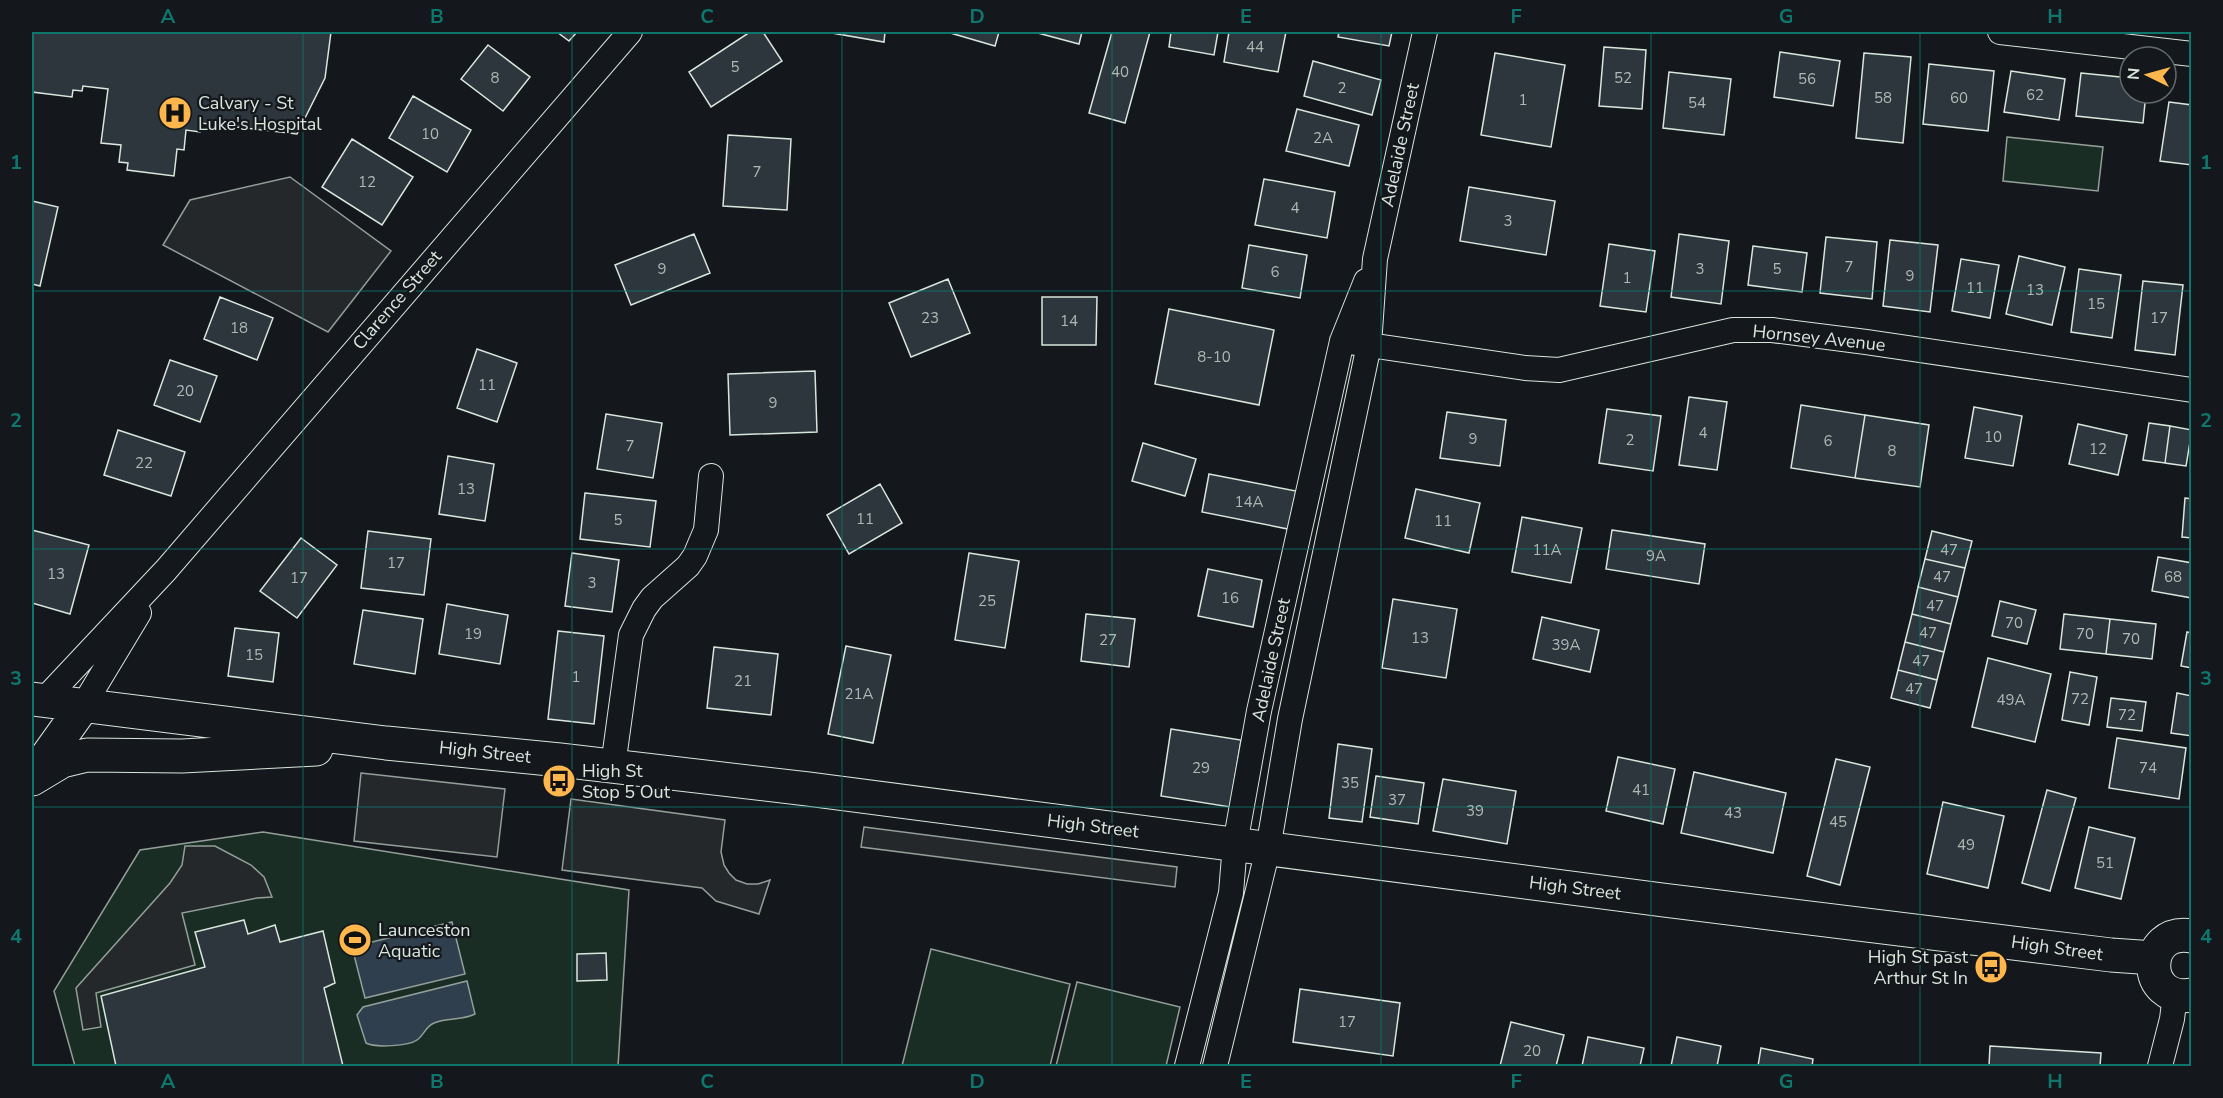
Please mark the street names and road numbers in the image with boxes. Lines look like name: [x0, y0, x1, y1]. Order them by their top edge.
street label: Adelaide Street: [1375, 80, 1425, 209]
street label: Clarence Street: [347, 245, 447, 355]
street label: Hornsey Avenue: [1751, 319, 1887, 357]
street label: Adelaide Street: [1246, 595, 1296, 724]
street label: High Street: [438, 735, 533, 769]
street label: High Street: [1046, 808, 1141, 844]
street label: High Street: [1528, 870, 1623, 906]
street label: High Street: [2010, 930, 2105, 966]

